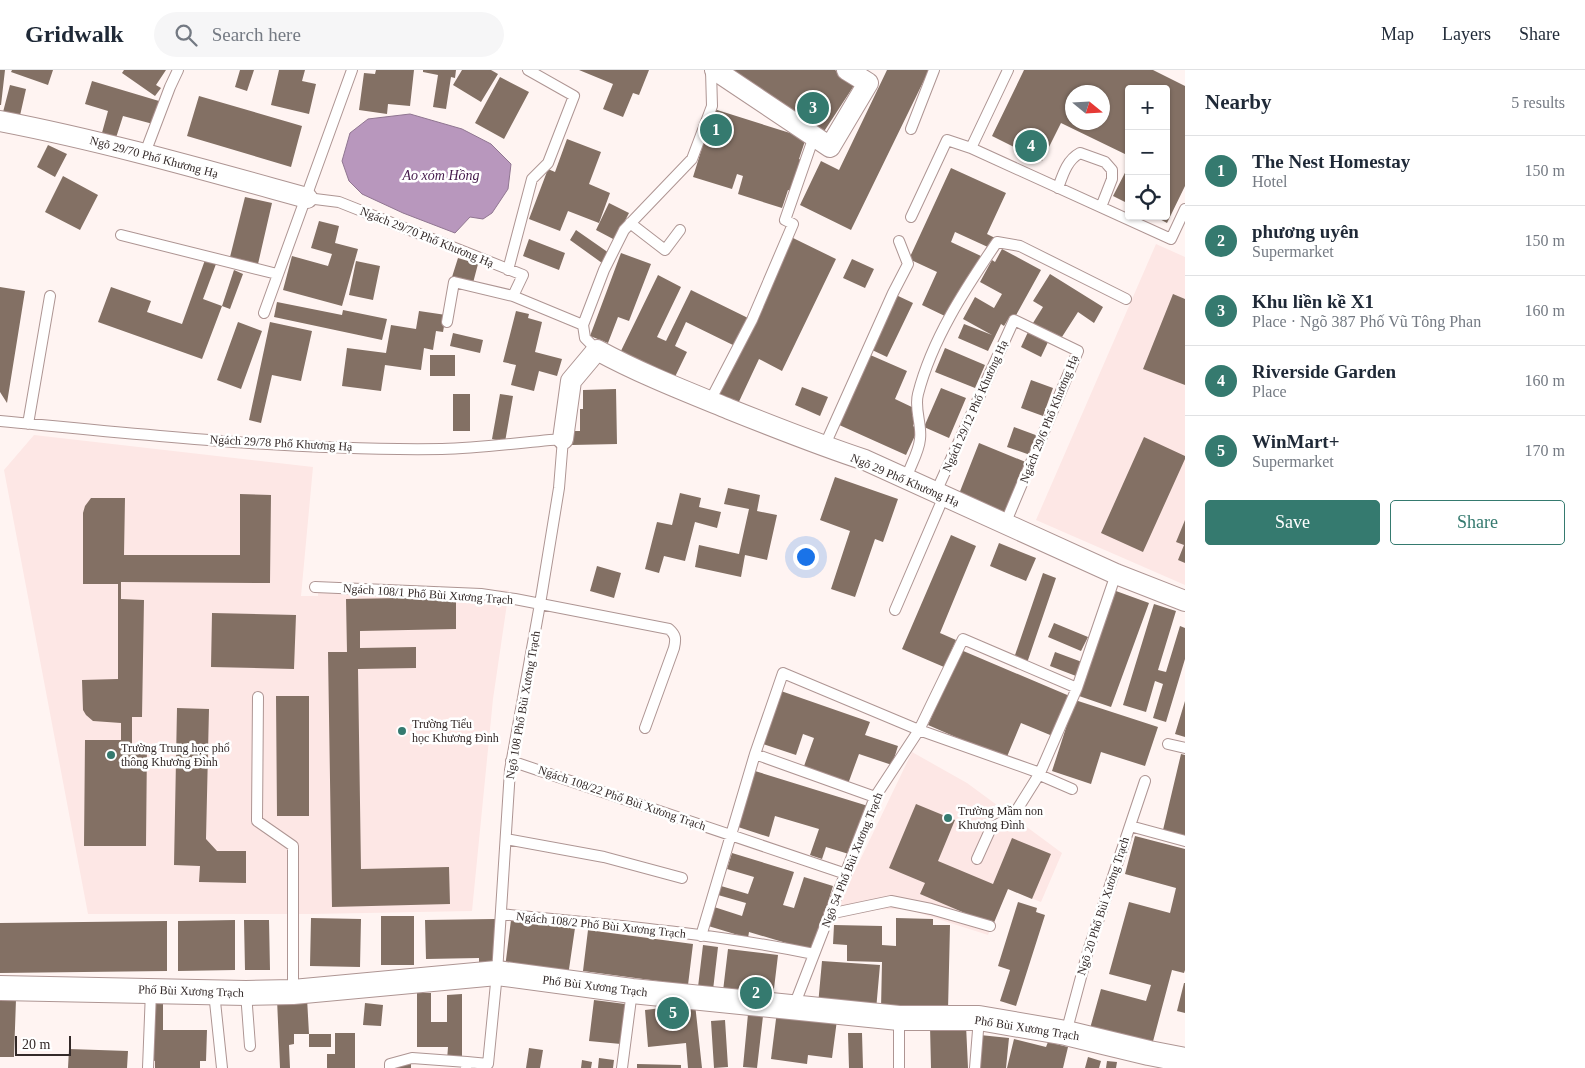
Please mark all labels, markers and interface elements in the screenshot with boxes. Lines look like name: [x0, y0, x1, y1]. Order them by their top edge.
search box: [154, 12, 504, 57]
text: Gridwalk: [25, 21, 124, 47]
icon: search: [172, 21, 200, 49]
text: Search here: [212, 24, 301, 45]
text: Map: [1381, 24, 1414, 44]
text: Layers: [1442, 24, 1491, 44]
text: Share: [1519, 24, 1560, 44]
north arrow: [1065, 85, 1110, 130]
map controls: [1125, 85, 1170, 220]
button: +: [1125, 85, 1170, 130]
pin: 3: [797, 89, 829, 127]
text: Nearby: [1205, 90, 1272, 114]
text: 5 results: [1511, 94, 1565, 111]
pin: 1: [700, 111, 732, 149]
pin: 4: [1015, 127, 1047, 165]
button: −: [1125, 130, 1170, 175]
street label: Ngõ 29/70 Phố Khương Hạ: [88, 133, 220, 181]
text: The Nest Homestay: [1252, 151, 1410, 172]
text: 1: [1217, 162, 1225, 179]
text: 150 m: [1525, 162, 1565, 179]
water label: Ao xóm Hồng: [402, 168, 480, 183]
text: Hotel: [1252, 173, 1288, 190]
button: locate: [1125, 175, 1170, 220]
street label: Ngách 29/70 Phố Khương Hạ: [358, 204, 496, 270]
text: phương uyên: [1252, 221, 1359, 242]
text: 2: [1217, 232, 1225, 249]
text: 150 m: [1525, 232, 1565, 249]
text: Supermarket: [1252, 243, 1334, 260]
text: Khu liền kề X1: [1252, 291, 1374, 312]
text: 3: [1217, 302, 1225, 319]
text: 160 m: [1525, 302, 1565, 319]
text: Place · Ngõ 387 Phố Vũ Tông Phan: [1252, 313, 1481, 330]
street label: Ngách 29/12 Phố Khương Hạ: [940, 337, 1011, 474]
street label: Ngách 29/6 Phố Khương Hạ: [1017, 352, 1081, 485]
text: Riverside Garden: [1252, 361, 1396, 382]
text: 4: [1217, 372, 1225, 389]
text: 160 m: [1525, 372, 1565, 389]
text: Place: [1252, 383, 1287, 400]
text: WinMart+: [1252, 431, 1340, 452]
street label: Ngách 29/78 Phố Khương Hạ: [209, 432, 353, 454]
text: 5: [1217, 442, 1225, 459]
text: 170 m: [1525, 442, 1565, 459]
street label: Ngõ 29 Phố Khương Hạ: [848, 451, 962, 510]
text: Supermarket: [1252, 453, 1334, 470]
button: Save: [1205, 500, 1380, 545]
button: Share: [1390, 500, 1565, 545]
your location: [793, 544, 819, 570]
street label: Ngách 108/1 Phố Bùi Xương Trạch: [342, 581, 514, 607]
street label: Ngõ 108 Phố Bùi Xương Trạch: [503, 630, 543, 780]
place label: Trường Tiểu học Khương Đình: [412, 717, 499, 745]
marker: Trường Tiểu học Khương Đình: [396, 725, 408, 737]
place label: Trường Trung học phổ thông Khương Đình: [121, 741, 230, 769]
marker: Trường Trung học phổ thông Khương Đình: [105, 749, 117, 761]
street label: Ngách 108/22 Phố Bùi Xương Trạch: [536, 763, 708, 833]
street label: Ngõ 54 Phố Bùi Xương Trạch: [818, 790, 886, 930]
place label: Trường Mầm non Khương Đình: [958, 804, 1043, 832]
marker: Trường Mầm non Khương Đình: [942, 812, 954, 824]
street label: Ngõ 20 Phố Bùi Xương Trạch: [1074, 835, 1132, 977]
street label: Ngách 108/2 Phố Bùi Xương Trạch: [515, 909, 687, 941]
street label: Phố Bùi Xương Trạch: [542, 973, 648, 999]
pin: 2: [740, 974, 772, 1012]
street label: Phố Bùi Xương Trạch: [138, 982, 244, 1000]
pin: 5: [657, 994, 689, 1032]
street label: Phố Bùi Xương Trạch: [974, 1013, 1080, 1043]
scale bar: [15, 1033, 71, 1056]
text: 20 m: [22, 1037, 50, 1052]

